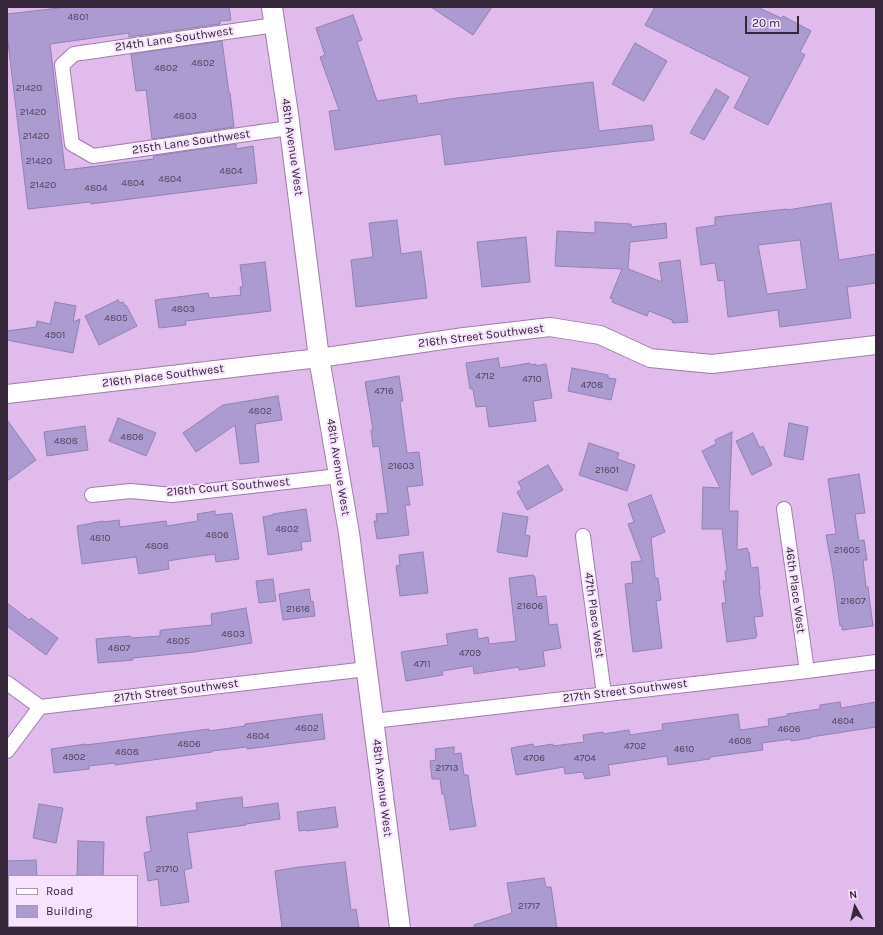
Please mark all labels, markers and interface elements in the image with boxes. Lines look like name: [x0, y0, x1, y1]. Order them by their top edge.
scale bar: [747, 8, 801, 34]
house number: 4801: [68, 11, 88, 23]
text: 20 m: [752, 16, 780, 30]
street label: 214th Lane Southwest: [114, 24, 234, 54]
house number: 4802: [191, 57, 215, 69]
house number: 4802: [154, 62, 178, 74]
house number: 21420: [16, 82, 42, 94]
street label: 48th Avenue West: [278, 97, 306, 197]
house number: 21420: [20, 106, 46, 118]
house number: 4803: [173, 110, 197, 122]
street label: 215th Lane Southwest: [131, 127, 251, 157]
house number: 21420: [23, 130, 49, 142]
house number: 21420: [26, 155, 52, 167]
house number: 4804: [219, 165, 243, 177]
house number: 4804: [158, 173, 182, 185]
house number: 4804: [121, 177, 145, 189]
house number: 21420: [30, 179, 56, 191]
house number: 4804: [84, 182, 108, 194]
house number: 4803: [171, 303, 195, 315]
house number: 4805: [104, 312, 128, 324]
street label: 216th Street Southwest: [417, 321, 545, 351]
house number: 4901: [45, 329, 65, 341]
street label: 216th Place Southwest: [101, 361, 225, 391]
house number: 4712: [475, 370, 495, 382]
house number: 4710: [522, 373, 542, 385]
house number: 4708: [581, 379, 603, 391]
house number: 4716: [374, 385, 394, 397]
house number: 4802: [248, 405, 272, 417]
street label: 48th Avenue West: [323, 417, 353, 517]
house number: 4806: [120, 431, 144, 443]
house number: 4808: [54, 435, 78, 447]
house number: 21603: [388, 460, 414, 472]
house number: 21601: [595, 464, 619, 476]
street label: 216th Court Southwest: [166, 474, 290, 500]
house number: 4802: [275, 523, 299, 535]
house number: 4806: [205, 529, 229, 541]
house number: 4810: [90, 532, 110, 544]
house number: 4808: [145, 540, 169, 552]
house number: 21605: [834, 544, 860, 556]
street label: 46th Place West: [782, 546, 808, 634]
street label: 47th Place West: [581, 571, 607, 659]
house number: 21607: [840, 595, 866, 607]
house number: 21606: [517, 600, 543, 612]
house number: 21616: [286, 603, 310, 615]
house number: 4803: [221, 628, 245, 640]
house number: 4805: [166, 635, 190, 647]
house number: 4807: [108, 642, 130, 654]
house number: 4709: [459, 647, 481, 659]
house number: 4711: [414, 658, 430, 670]
street label: 217th Street Southwest: [113, 676, 239, 706]
street label: 217th Street Southwest: [562, 676, 688, 706]
house number: 4604: [832, 715, 854, 727]
house number: 4802: [295, 722, 319, 734]
house number: 4606: [778, 723, 800, 735]
house number: 4804: [246, 730, 270, 742]
house number: 4608: [728, 735, 752, 747]
house number: 4806: [177, 738, 201, 750]
street label: 48th Avenue West: [369, 738, 395, 838]
house number: 4702: [624, 740, 646, 752]
house number: 4610: [674, 743, 694, 755]
house number: 4808: [115, 746, 139, 758]
house number: 4902: [62, 751, 86, 763]
house number: 4706: [523, 752, 545, 764]
house number: 4704: [574, 752, 596, 764]
house number: 21713: [435, 762, 459, 774]
house number: 21710: [155, 863, 179, 875]
legend: [8, 875, 138, 927]
text: Road: [46, 884, 74, 898]
north arrow: [835, 887, 875, 927]
text: N: [848, 888, 858, 902]
house number: 21717: [518, 900, 540, 912]
text: Building: [46, 904, 92, 918]

